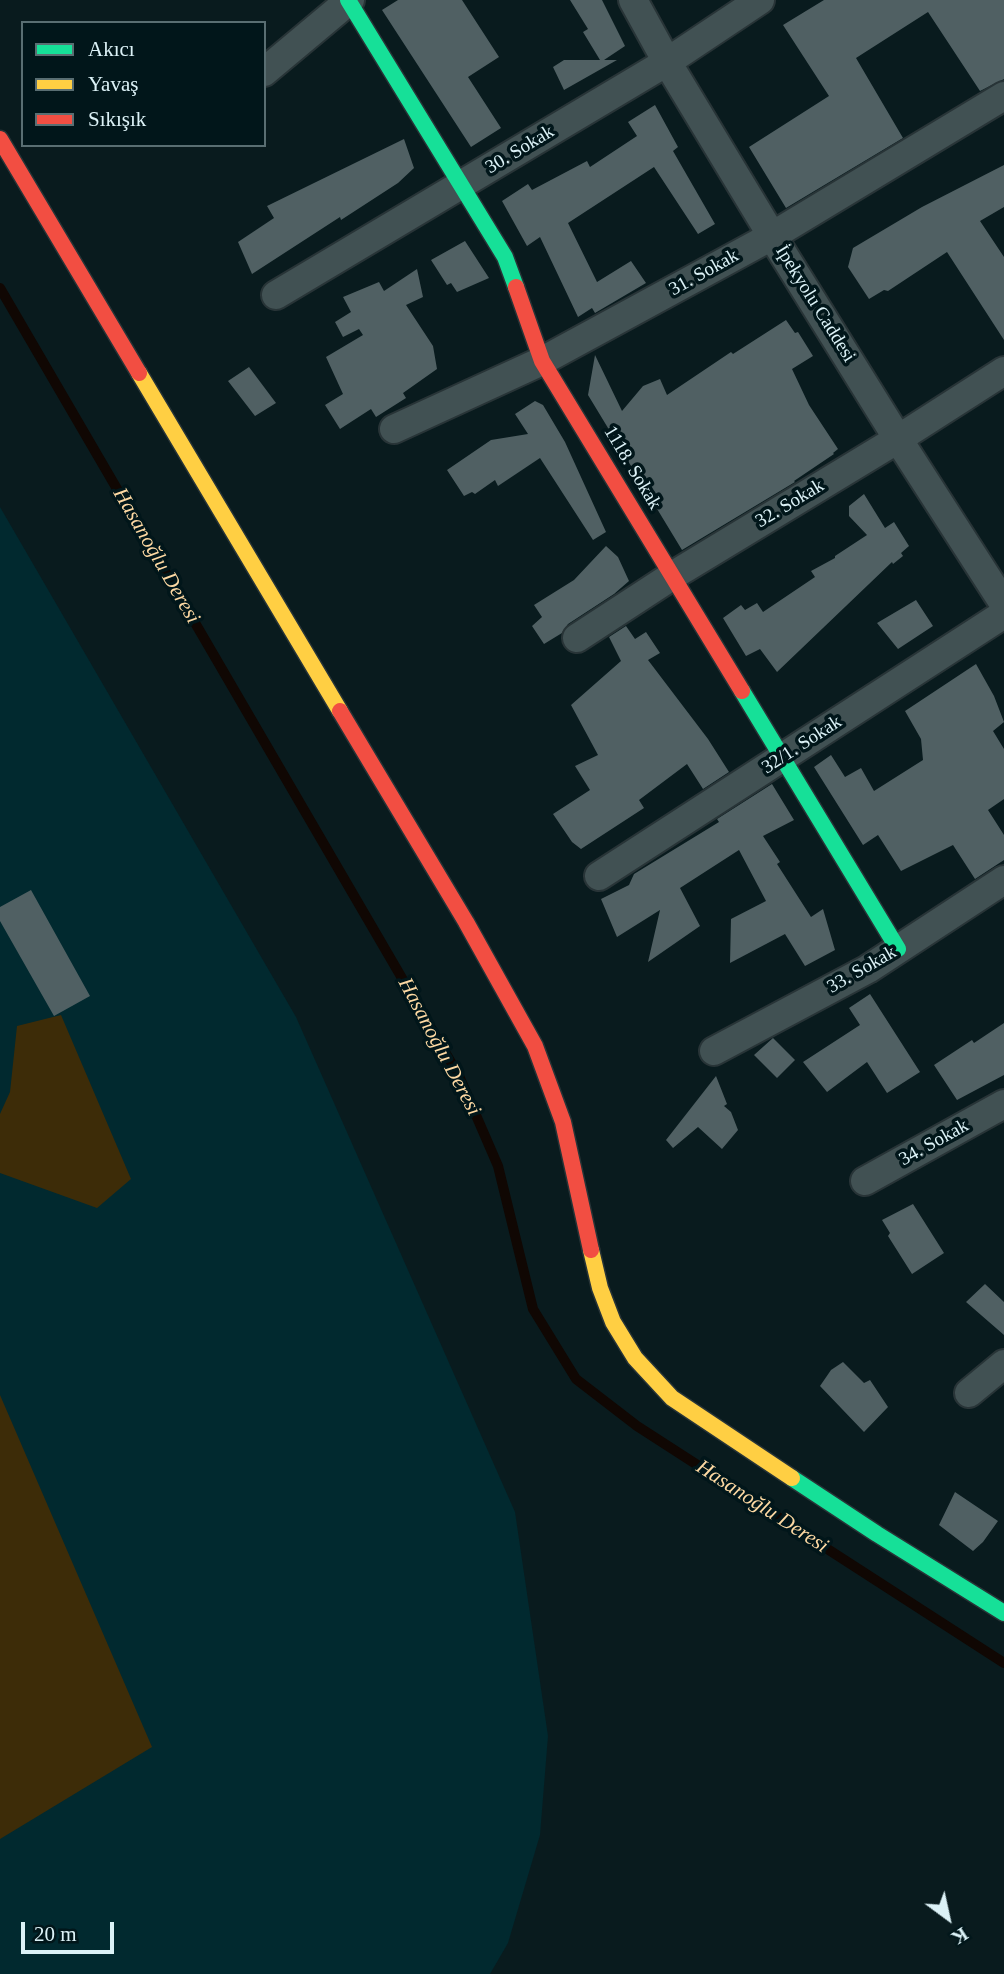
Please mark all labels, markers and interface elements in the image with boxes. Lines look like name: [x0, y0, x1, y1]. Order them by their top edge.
legend: [21, 21, 266, 147]
text: Akıcı: [88, 37, 135, 61]
text: Yavaş: [88, 72, 138, 96]
text: Sıkışık: [88, 107, 146, 131]
street label: 30. Sokak: [482, 121, 558, 179]
street label: İpekyolu Caddesi: [770, 241, 860, 367]
street label: 31. Sokak: [665, 245, 743, 301]
street label: 1118. Sokak: [598, 422, 666, 514]
street label: 32. Sokak: [752, 475, 828, 533]
water label: Hasanoğlu Deresi: [107, 484, 205, 628]
street label: 32/1. Sokak: [758, 711, 846, 779]
street label: 33. Sokak: [823, 941, 901, 999]
water label: Hasanoğlu Deresi: [392, 974, 486, 1120]
street label: 34. Sokak: [895, 1115, 973, 1171]
water label: Hasanoğlu Deresi: [691, 1455, 833, 1559]
north arrow: [913, 1883, 983, 1953]
scale bar: [24, 1908, 117, 1952]
text: 20 m: [34, 1922, 77, 1946]
text: K: [948, 1923, 972, 1949]

